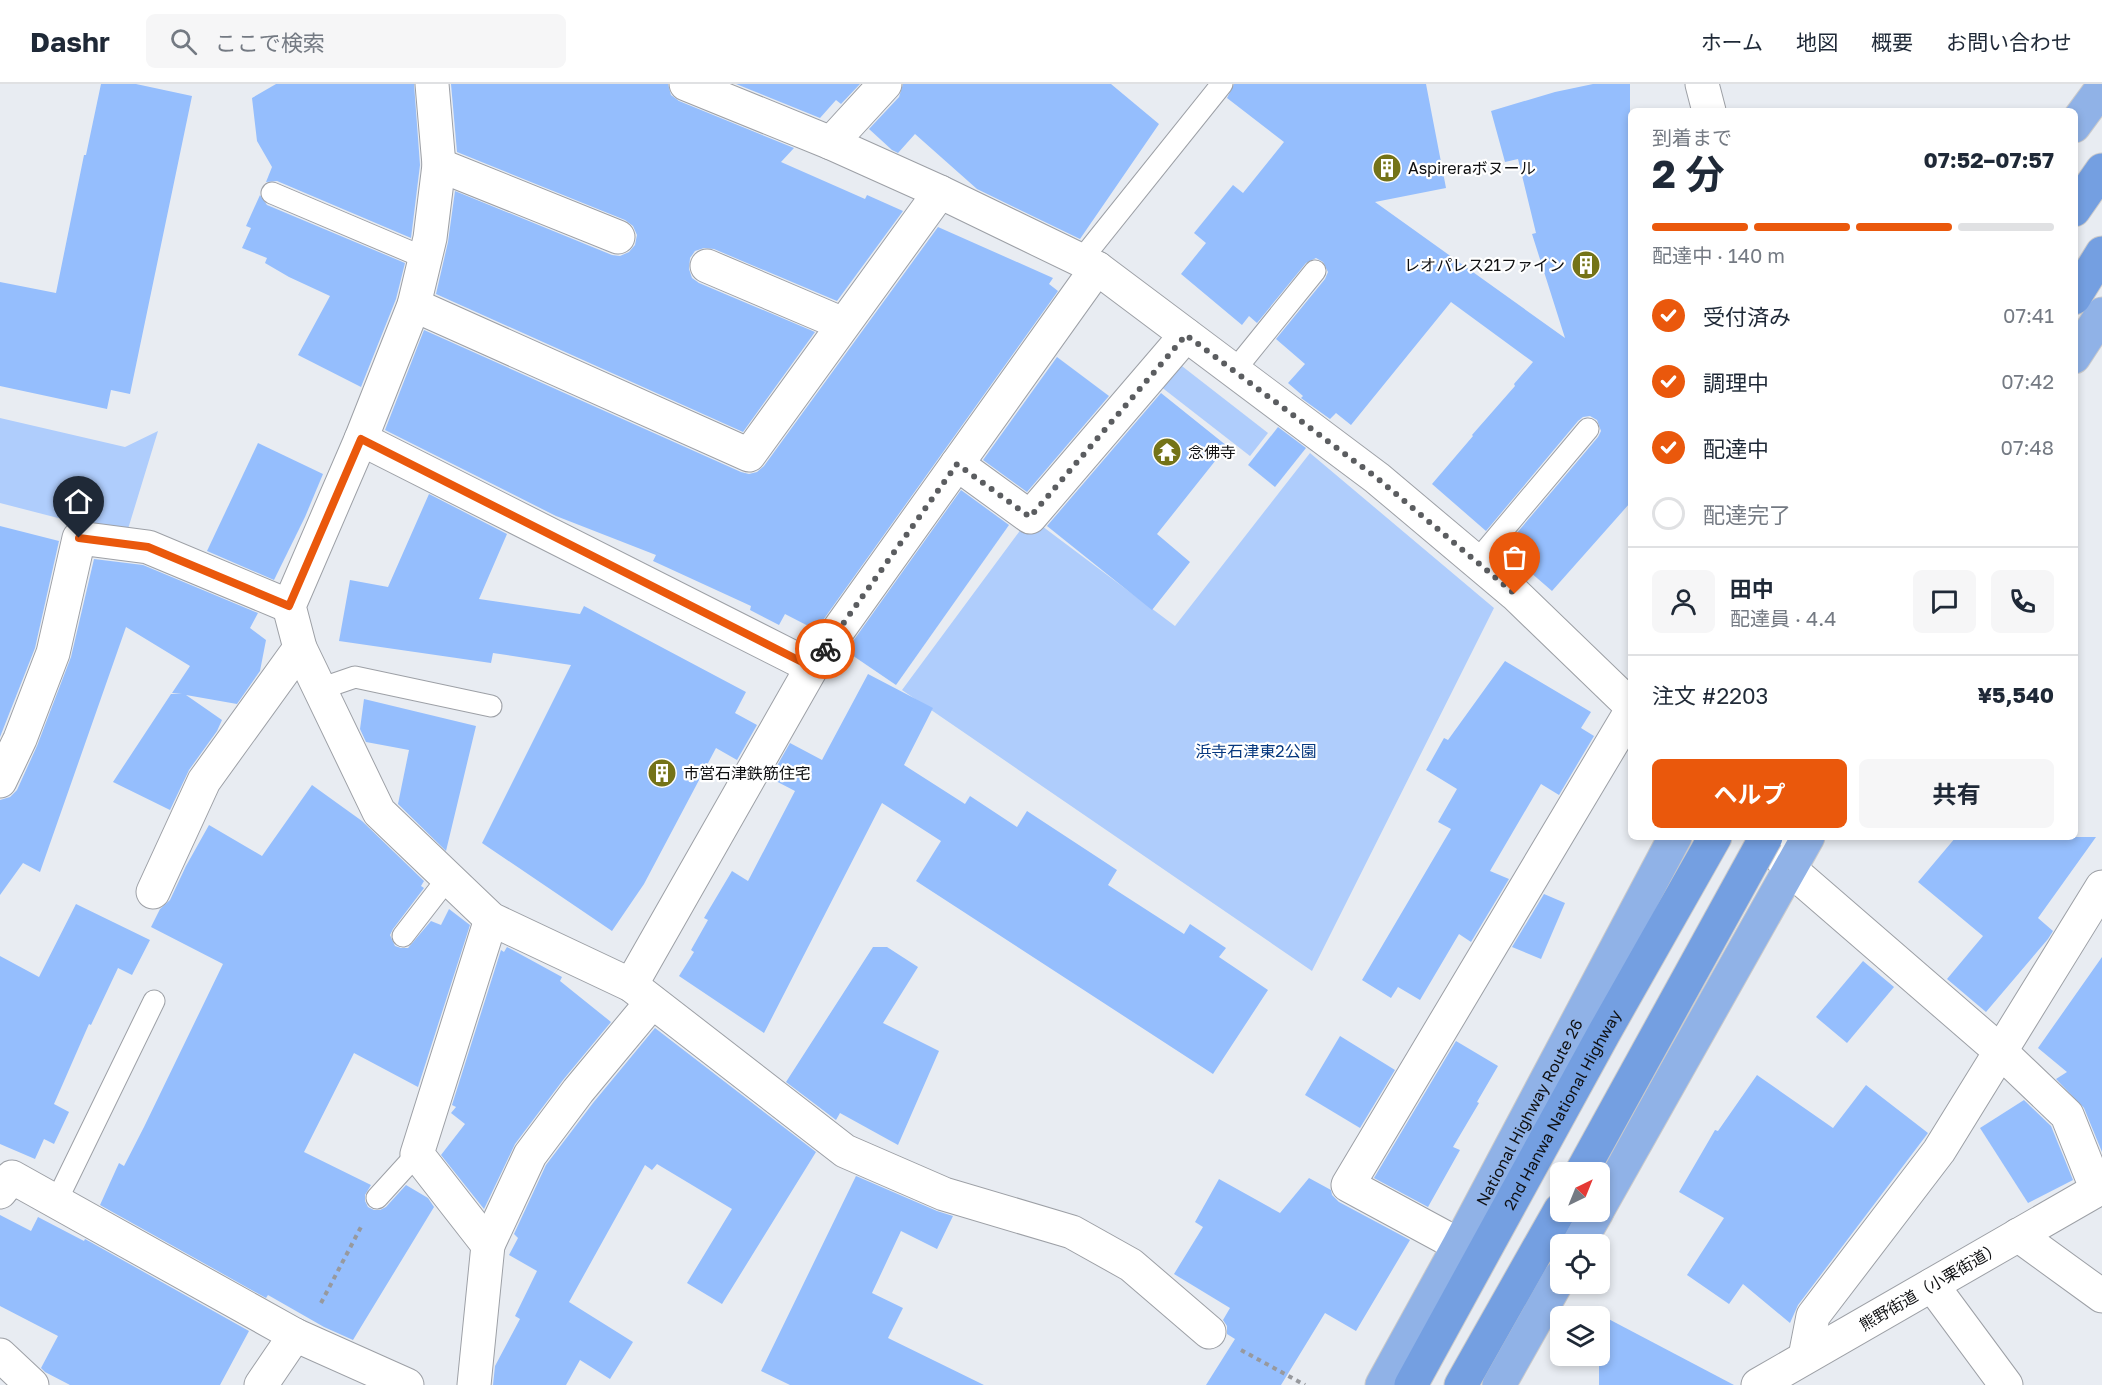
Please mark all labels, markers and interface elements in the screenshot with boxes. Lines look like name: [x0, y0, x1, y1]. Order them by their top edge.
search box: [146, 14, 566, 68]
text: Dashr: [30, 25, 110, 58]
icon: search: [167, 25, 200, 58]
text: ここで検索: [215, 29, 325, 56]
text: ホーム: [1701, 29, 1763, 55]
text: 地図: [1796, 29, 1838, 55]
text: 概要: [1871, 29, 1913, 55]
text: お問い合わせ: [1946, 29, 2072, 55]
text: 到着まで: [1652, 125, 1732, 149]
text: 07:52–07:57: [1923, 146, 2054, 173]
text: 2 分: [1652, 150, 1725, 197]
building icon: Aspireraボヌール: [1371, 152, 1403, 184]
place label: Aspireraボヌール: [1408, 158, 1536, 178]
text: 配達中 · 140 m: [1652, 243, 1785, 267]
building icon: レオパレス21ファイン: [1570, 249, 1602, 281]
place label: レオパレス21ファイン: [1404, 255, 1565, 275]
icon: check: [1652, 299, 1685, 332]
text: 受付済み: [1703, 303, 1791, 330]
text: 07:41: [2003, 303, 2054, 327]
icon: check: [1652, 365, 1685, 398]
text: 調理中: [1703, 369, 1769, 396]
text: 07:42: [2001, 369, 2054, 393]
icon: check: [1652, 431, 1685, 464]
text: 配達中: [1703, 435, 1769, 462]
text: 07:48: [2001, 435, 2054, 459]
temple icon: 念佛寺: [1151, 436, 1183, 468]
place label: 念佛寺: [1188, 442, 1236, 462]
pin: [53, 476, 104, 538]
icon: home: [62, 485, 95, 518]
text: 配達完了: [1703, 501, 1791, 528]
pin: [1489, 532, 1540, 594]
icon: bag: [1498, 541, 1531, 574]
button: person: [1652, 570, 1715, 633]
button: chat: [1913, 570, 1976, 633]
button: phone: [1991, 570, 2054, 633]
text: 田中: [1730, 575, 1774, 602]
text: 配達員 · 4.4: [1730, 606, 1836, 630]
courier: [795, 619, 855, 679]
icon: bike: [809, 633, 842, 666]
text: ¥5,540: [1978, 681, 2054, 708]
text: 注文 #2203: [1652, 682, 1769, 709]
park label: 浜寺石津東2公園: [1195, 741, 1317, 761]
building icon: 市営石津鉄筋住宅: [646, 757, 678, 789]
button: ヘルプ: [1652, 759, 1847, 828]
button: 共有: [1859, 759, 2054, 828]
place label: 市営石津鉄筋住宅: [683, 763, 811, 783]
street label: 2nd Hanwa National Highway: [1499, 1006, 1625, 1213]
street label: National Highway Route 26: [1472, 1015, 1587, 1209]
north arrow: [1550, 1162, 1610, 1222]
map controls: [1550, 1162, 1610, 1366]
button: locate: [1550, 1234, 1610, 1294]
street label: 熊野街道（小栗街道）: [1856, 1237, 2004, 1335]
button: layers: [1550, 1306, 1610, 1366]

